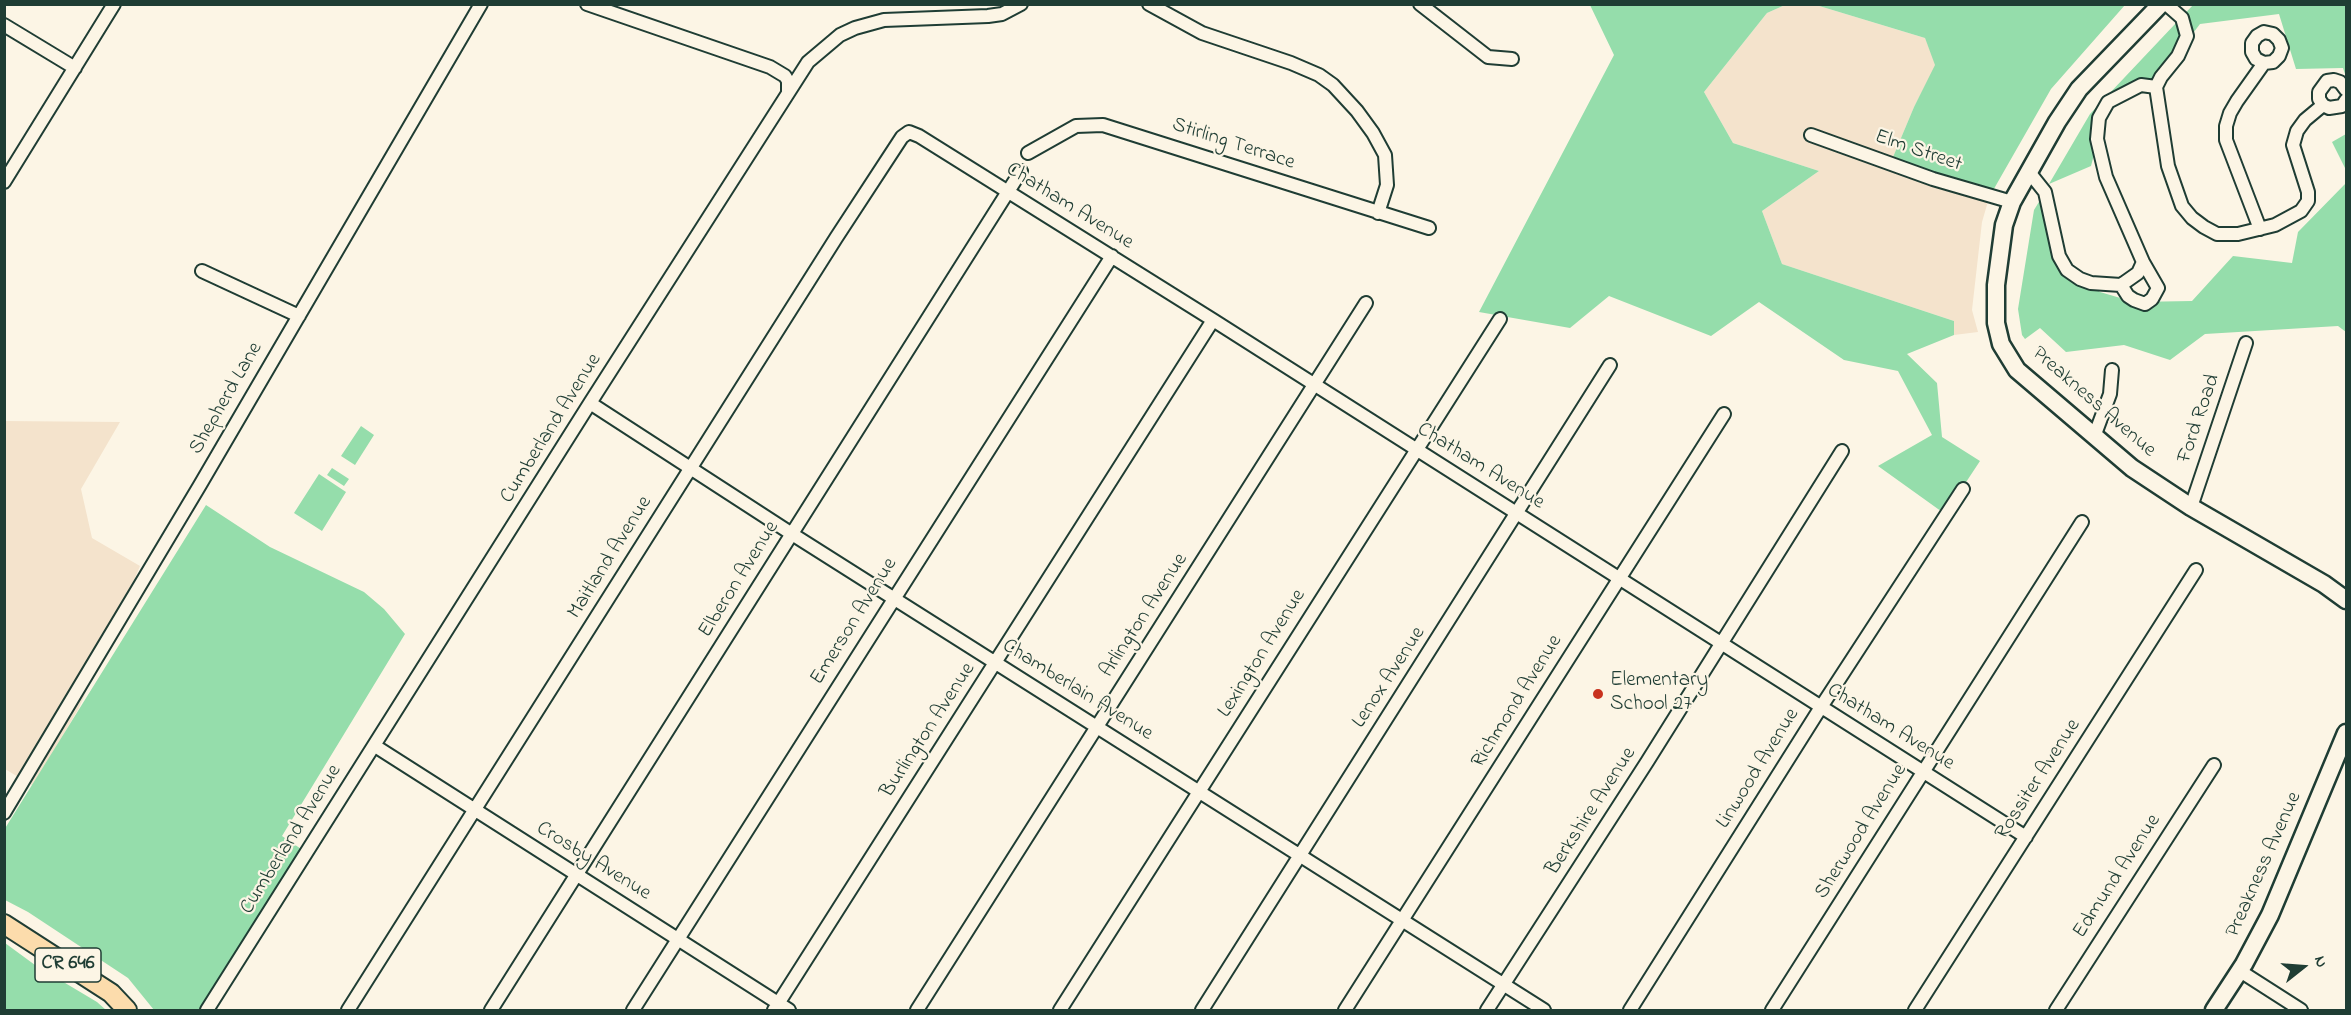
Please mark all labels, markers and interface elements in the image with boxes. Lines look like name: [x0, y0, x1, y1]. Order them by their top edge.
street label: Stirling Terrace: [1168, 113, 1298, 177]
street label: Elm Street: [1871, 125, 1965, 179]
street label: Chatham Avenue: [1001, 158, 1137, 256]
street label: Shepherd Lane: [185, 338, 269, 460]
street label: Preakness Avenue: [2026, 342, 2160, 464]
street label: Cumberland Avenue: [496, 349, 608, 509]
street label: Ford Road: [2173, 371, 2227, 467]
street label: Chatham Avenue: [1412, 418, 1548, 516]
street label: Maitland Avenue: [563, 492, 659, 624]
street label: Elberon Avenue: [694, 517, 786, 643]
street label: Arlington Avenue: [1096, 549, 1194, 683]
street label: Emerson Avenue: [806, 554, 904, 690]
street label: Lexington Avenue: [1213, 585, 1313, 723]
street label: Lenox Avenue: [1348, 623, 1432, 733]
street label: Richmond Avenue: [1467, 631, 1569, 773]
street label: Chamberlain Avenue: [997, 634, 1157, 748]
street label: Burlington Avenue: [876, 659, 982, 803]
place label: Elementary School 27: [1610, 669, 1708, 719]
street label: Chatham Avenue: [1822, 679, 1958, 777]
marker: Elementary School 27: [1591, 687, 1605, 701]
street label: Linwood Avenue: [1712, 704, 1806, 834]
street label: Rossiter Avenue: [1991, 715, 2087, 845]
street label: Berkshire Avenue: [1541, 743, 1643, 881]
street label: Cumberland Avenue: [236, 760, 348, 920]
street label: Sherwood Avenue: [1810, 760, 1914, 904]
street label: Preakness Avenue: [2222, 788, 2308, 942]
street label: Edmund Avenue: [2068, 810, 2168, 944]
street label: Crosby Avenue: [531, 817, 655, 907]
north arrow: [2273, 937, 2333, 997]
road number: CR 646: [35, 948, 101, 982]
text: N: [2307, 953, 2333, 970]

